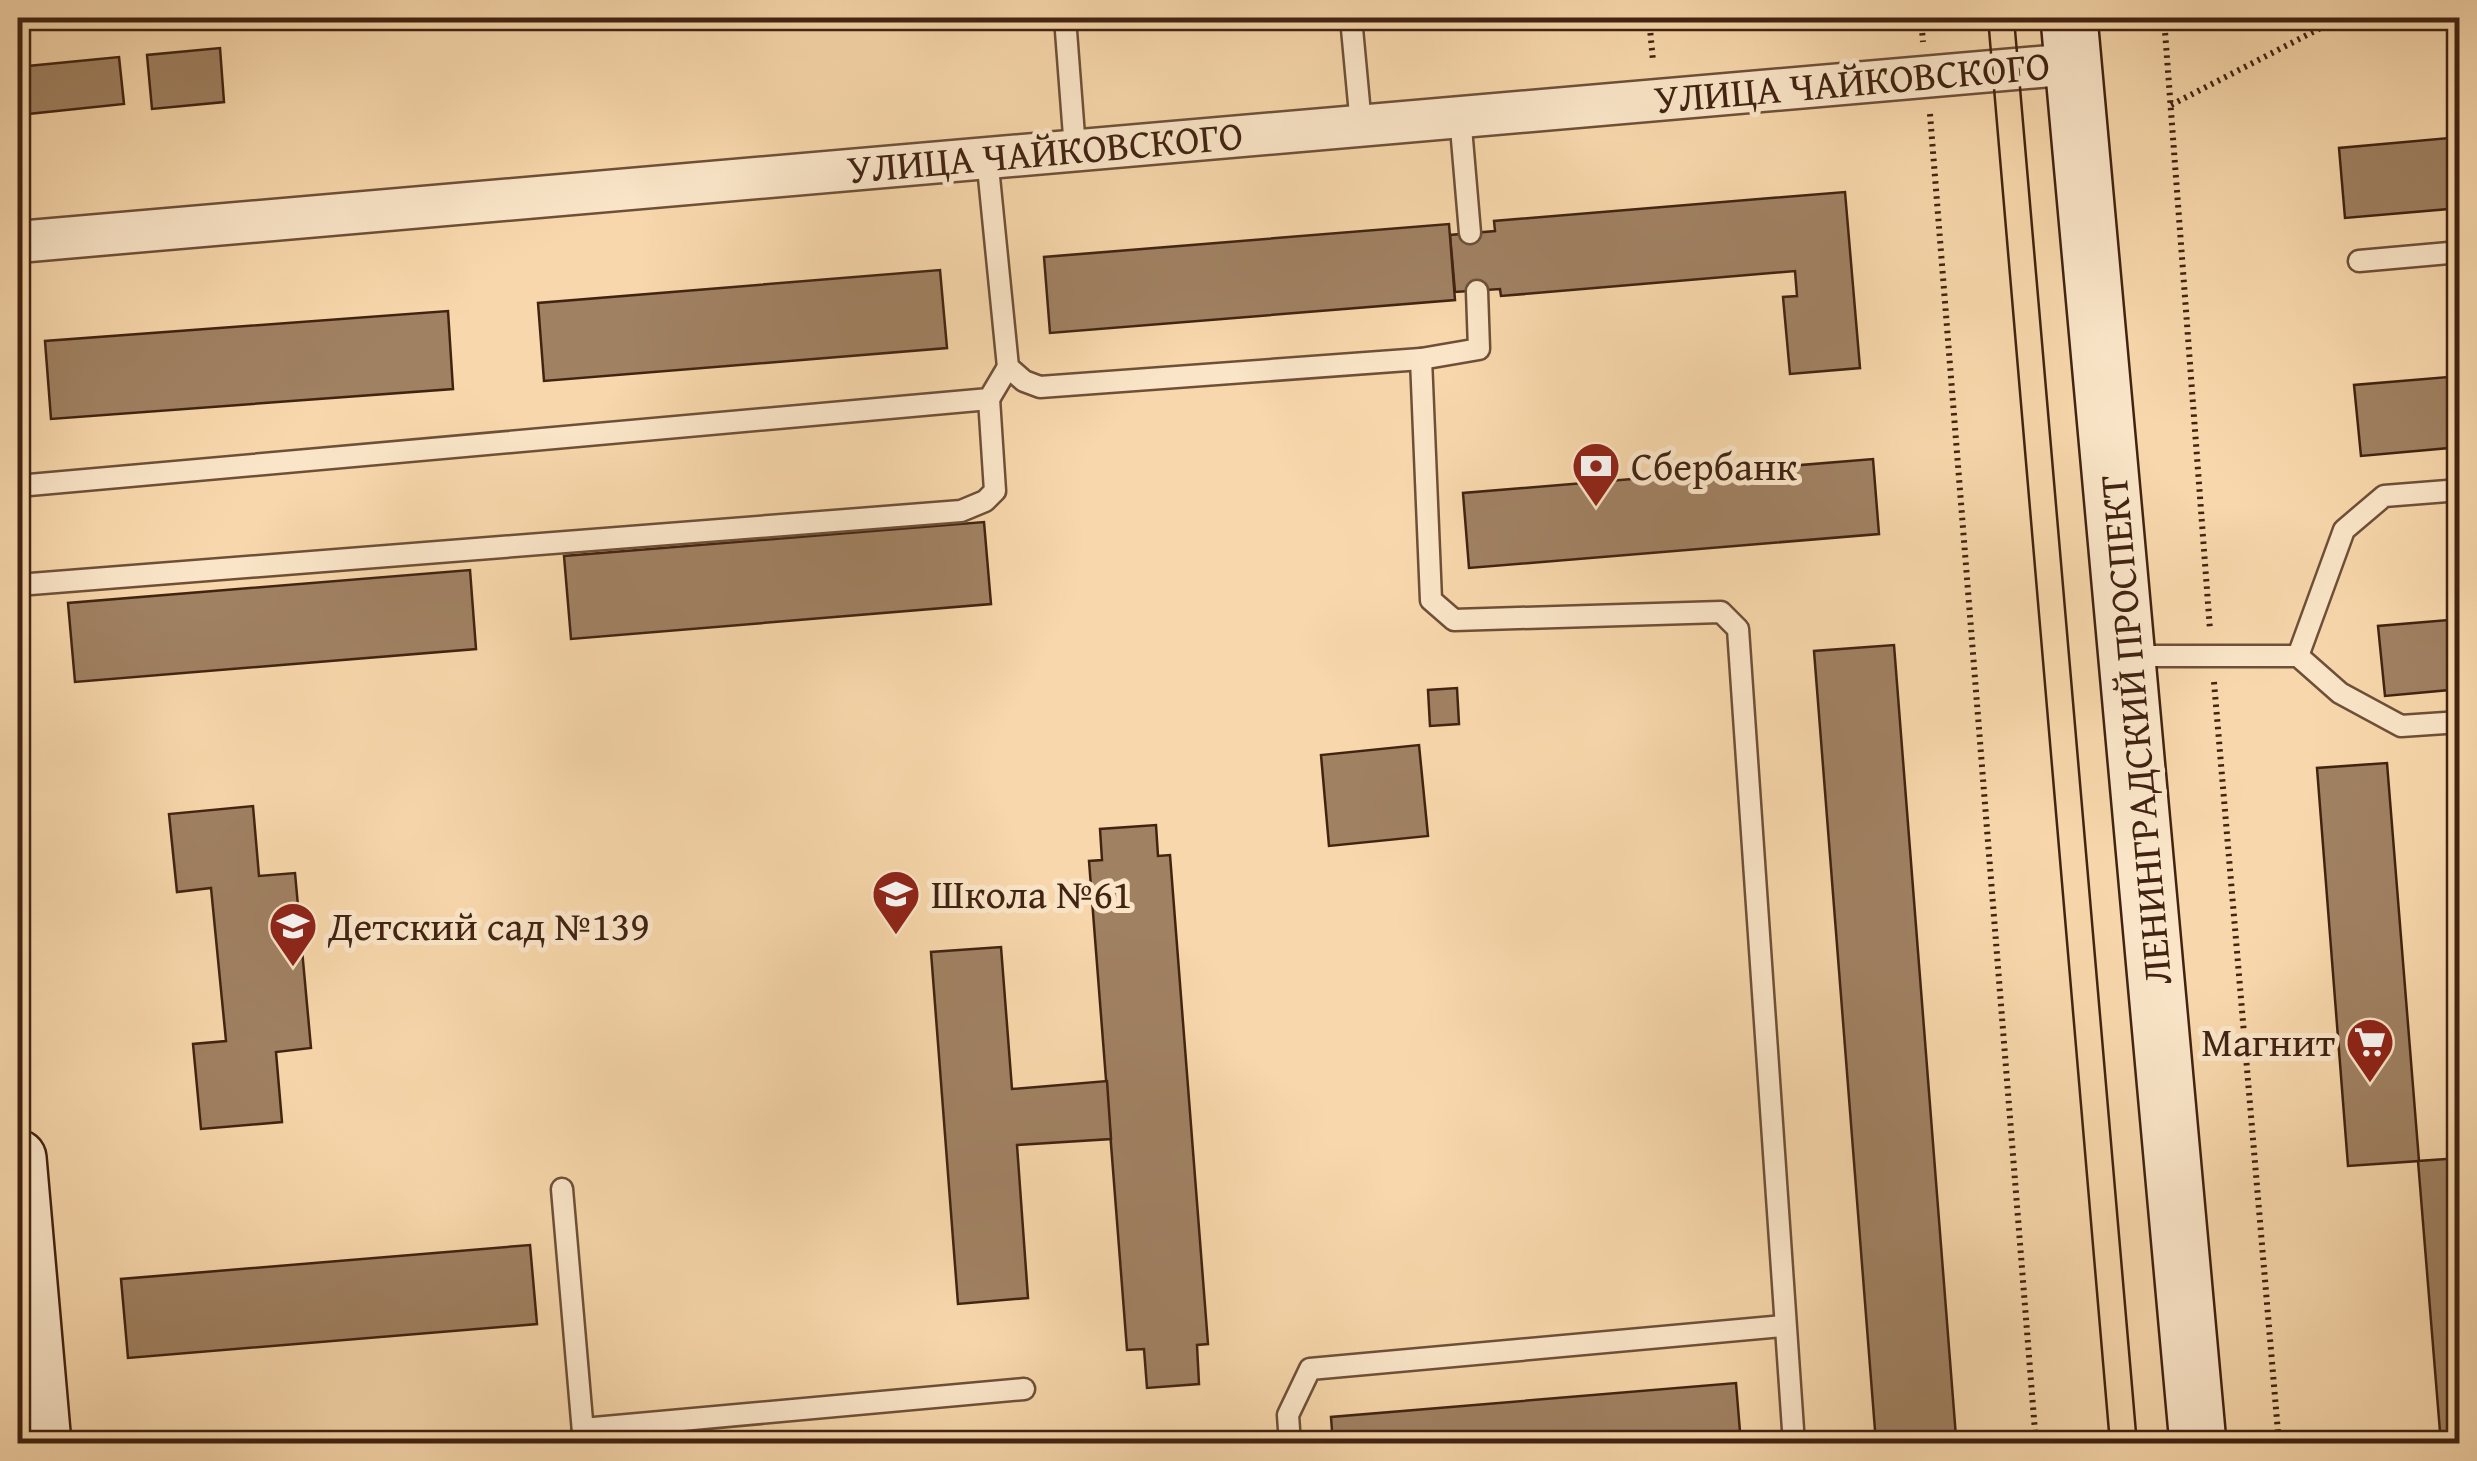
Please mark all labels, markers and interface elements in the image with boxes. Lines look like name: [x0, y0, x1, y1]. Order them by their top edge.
street label: УЛИЦА ЧАЙКОВСКОГО: [1652, 35, 2052, 128]
street label: УЛИЦА ЧАЙКОВСКОГО: [845, 105, 1245, 198]
place label: Сбербанк: [1631, 436, 1797, 495]
bank icon: Сбербанк: [1570, 440, 1622, 508]
street label: ЛЕНИНГРАДСКИЙ ПРОСПЕКТ: [2083, 473, 2186, 988]
place label: Школа №61: [931, 864, 1132, 923]
school or university icon: Школа №61: [870, 868, 922, 936]
place label: Детский сад №139: [327, 896, 650, 955]
school or university icon: Детский сад №139: [267, 900, 319, 968]
place label: Магнит: [2201, 1012, 2336, 1071]
supermarket icon: Магнит: [2344, 1016, 2396, 1084]

